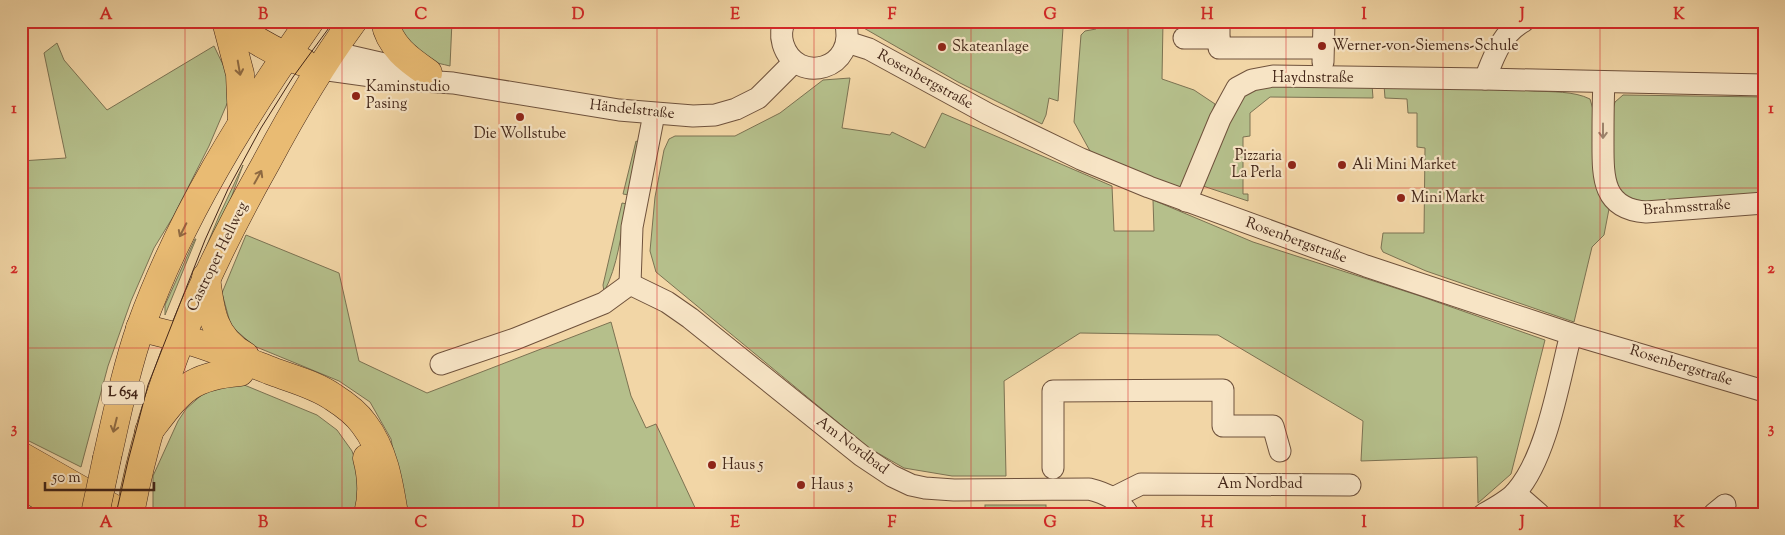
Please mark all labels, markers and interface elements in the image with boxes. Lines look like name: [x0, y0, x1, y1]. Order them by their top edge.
text: A: [100, 4, 113, 27]
text: B: [258, 4, 268, 27]
text: C: [415, 4, 428, 27]
text: D: [572, 4, 585, 27]
text: E: [730, 4, 740, 27]
text: F: [888, 4, 897, 27]
text: G: [1043, 4, 1057, 27]
text: H: [1201, 4, 1214, 27]
text: I: [1361, 4, 1367, 27]
text: J: [1518, 4, 1525, 27]
text: K: [1673, 4, 1685, 27]
place label: Werner-von-Siemens-Schule: [1332, 36, 1518, 57]
place label: Skateanlage: [952, 37, 1029, 58]
marker: Werner-von-Siemens-Schule: [1316, 40, 1328, 52]
marker: Skateanlage: [936, 41, 948, 53]
street label: Rosenbergstraße: [873, 45, 977, 115]
one-way arrow: [234, 60, 244, 76]
street label: Haydnstraße: [1272, 68, 1354, 89]
place label: Kaminstudio Pasing: [366, 77, 450, 115]
marker: Kaminstudio Pasing: [350, 90, 362, 102]
street label: Händelstraße: [588, 95, 676, 125]
text: 1: [11, 98, 17, 121]
text: 1: [1768, 98, 1774, 121]
marker: Die Wollstube: [514, 111, 526, 123]
one-way arrow: [1598, 122, 1608, 139]
place label: Die Wollstube: [474, 124, 566, 145]
place label: Pizzaria La Perla: [1231, 146, 1282, 184]
place label: Ali Mini Market: [1352, 155, 1456, 176]
marker: Pizzaria La Perla: [1286, 159, 1298, 171]
marker: Ali Mini Market: [1336, 159, 1348, 171]
one-way arrow: [253, 170, 263, 184]
place label: Mini Markt: [1411, 188, 1485, 209]
marker: Mini Markt: [1395, 192, 1407, 204]
street label: Brahmsstraße: [1643, 194, 1731, 222]
street label: Castroper Hellweg: [182, 199, 254, 315]
street label: Rosenbergstraße: [1242, 213, 1350, 269]
one-way arrow: [178, 222, 188, 237]
text: 2: [10, 258, 18, 281]
text: 2: [1767, 258, 1775, 281]
street label: Rosenbergstraße: [1627, 340, 1735, 392]
road number: L 654: [102, 382, 144, 404]
street label: Am Nordbad: [812, 412, 893, 480]
one-way arrow: [110, 417, 119, 433]
text: 3: [11, 418, 18, 441]
text: 3: [1768, 418, 1775, 441]
place label: Haus 5: [722, 455, 763, 476]
marker: Haus 5: [706, 459, 718, 471]
scale bar: [45, 460, 154, 492]
text: 50 m: [51, 468, 81, 489]
street label: Am Nordbad: [1217, 474, 1303, 495]
place label: Haus 3: [811, 475, 853, 496]
marker: Haus 3: [795, 479, 807, 491]
text: A: [100, 512, 113, 535]
text: B: [258, 512, 268, 535]
text: C: [415, 512, 428, 535]
text: D: [572, 512, 585, 535]
text: E: [730, 512, 740, 535]
text: F: [888, 512, 897, 535]
text: G: [1043, 512, 1057, 535]
text: H: [1201, 512, 1214, 535]
text: I: [1361, 512, 1367, 535]
text: J: [1518, 512, 1525, 535]
text: K: [1673, 512, 1685, 535]

